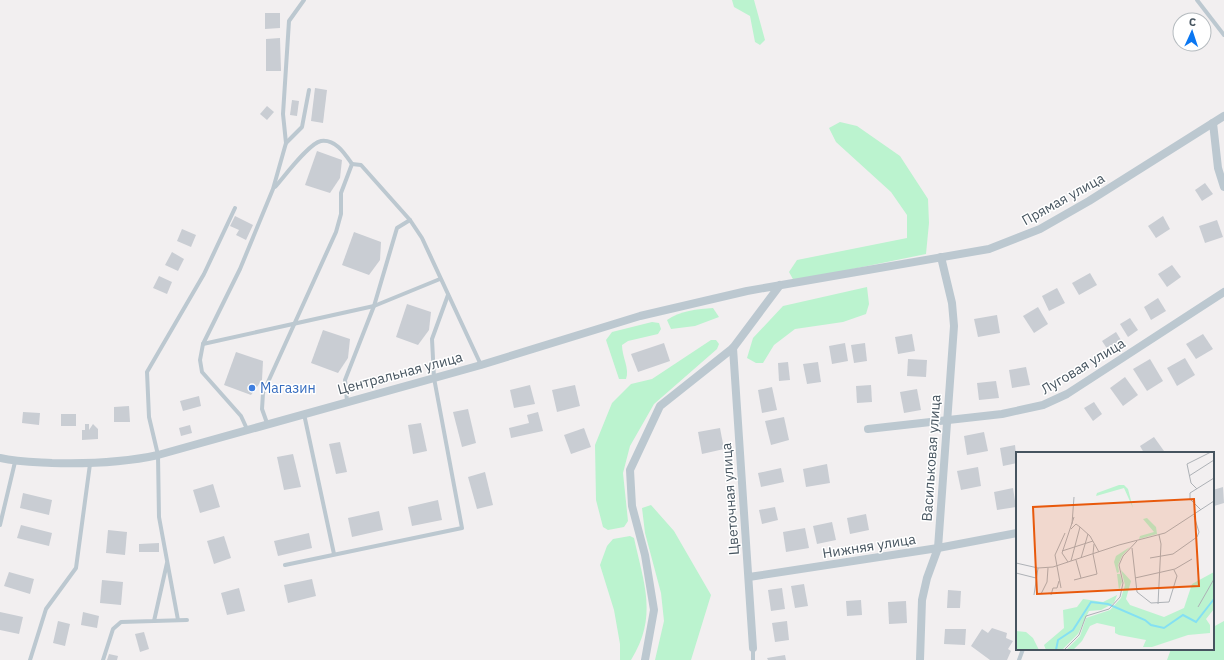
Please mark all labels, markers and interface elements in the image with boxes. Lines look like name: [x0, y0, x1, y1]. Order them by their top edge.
north arrow: [1172, 12, 1212, 52]
text: С: [1189, 15, 1196, 29]
street label: Прямая улица: [1018, 169, 1108, 229]
street label: Луговая улица: [1038, 334, 1129, 398]
street label: Центральная улица: [335, 347, 465, 398]
place label: Магазин: [260, 379, 316, 397]
marker: Магазин: [247, 383, 257, 393]
street label: Васильковая улица: [918, 393, 944, 522]
street label: Цветочная улица: [717, 442, 743, 556]
inset map: [1016, 452, 1214, 650]
street label: Нижняя улица: [821, 530, 917, 562]

